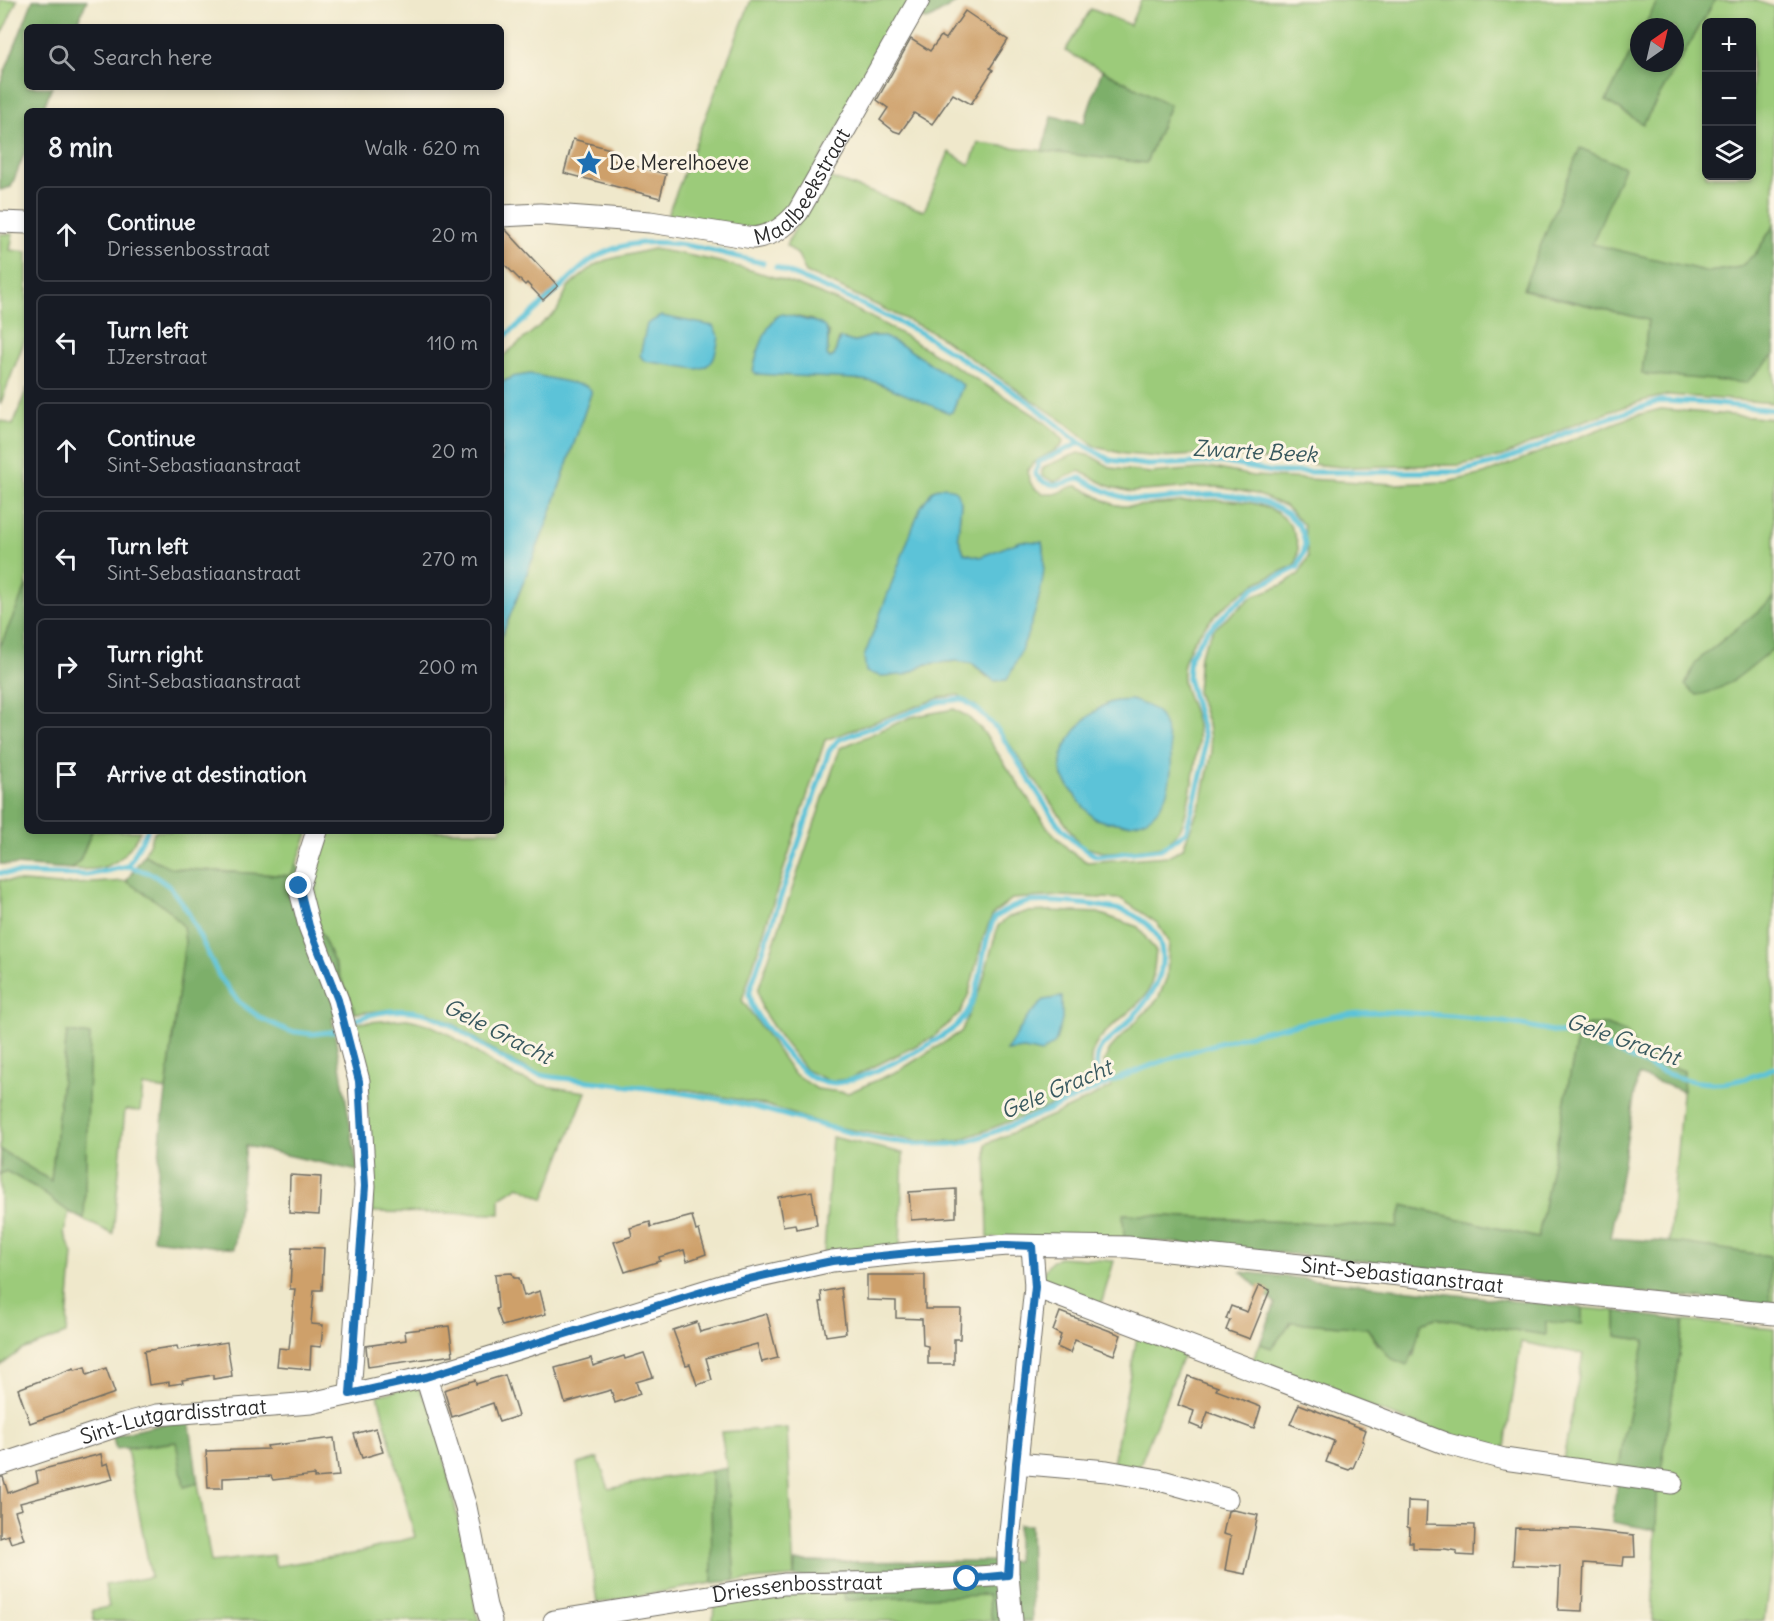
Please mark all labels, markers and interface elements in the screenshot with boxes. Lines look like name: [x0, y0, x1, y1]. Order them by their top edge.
north arrow: [1630, 18, 1684, 72]
map controls: [1702, 18, 1756, 180]
button: +: [1702, 18, 1756, 72]
search box: [24, 24, 504, 90]
icon: search: [45, 41, 78, 74]
text: Search here: [93, 43, 212, 71]
button: −: [1702, 72, 1756, 126]
street label: Maalbeekstraat: [751, 123, 856, 251]
button: layers: [1702, 126, 1756, 180]
text: 8 min: [48, 131, 113, 164]
text: Walk · 620 m: [364, 135, 480, 160]
place icon: De Merelhoeve: [574, 148, 604, 178]
place label: De Merelhoeve: [609, 149, 749, 176]
text: Continue: [107, 208, 196, 236]
icon: ahead: [50, 218, 83, 251]
text: 20 m: [432, 222, 478, 247]
text: Driessenbosstraat: [107, 236, 270, 261]
text: Turn left: [107, 316, 188, 344]
icon: left: [50, 326, 83, 359]
text: 110 m: [427, 330, 478, 355]
text: IJzerstraat: [107, 344, 207, 369]
text: Continue: [107, 424, 196, 452]
icon: ahead: [50, 434, 83, 467]
water label: Zwarte Beek: [1192, 434, 1319, 468]
text: 20 m: [432, 438, 478, 463]
text: Sint-Sebastiaanstraat: [107, 452, 301, 477]
text: Turn left: [107, 532, 188, 560]
icon: left: [50, 542, 83, 575]
text: 270 m: [422, 546, 478, 571]
text: Sint-Sebastiaanstraat: [107, 560, 301, 585]
text: Turn right: [107, 640, 203, 668]
icon: right: [50, 650, 83, 683]
text: 200 m: [418, 654, 478, 679]
text: Sint-Sebastiaanstraat: [107, 668, 301, 693]
icon: arrive: [50, 758, 83, 791]
text: Arrive at destination: [107, 760, 307, 788]
route end: [285, 872, 311, 898]
water label: Gele Gracht: [439, 992, 559, 1071]
water label: Gele Gracht: [1563, 1007, 1686, 1072]
water label: Gele Gracht: [996, 1052, 1118, 1125]
street label: Sint-Sebastiaanstraat: [1300, 1251, 1505, 1299]
street label: Sint-Lutgardisstraat: [77, 1393, 267, 1450]
route start: [953, 1565, 979, 1591]
street label: Driessenbosstraat: [710, 1568, 883, 1608]

